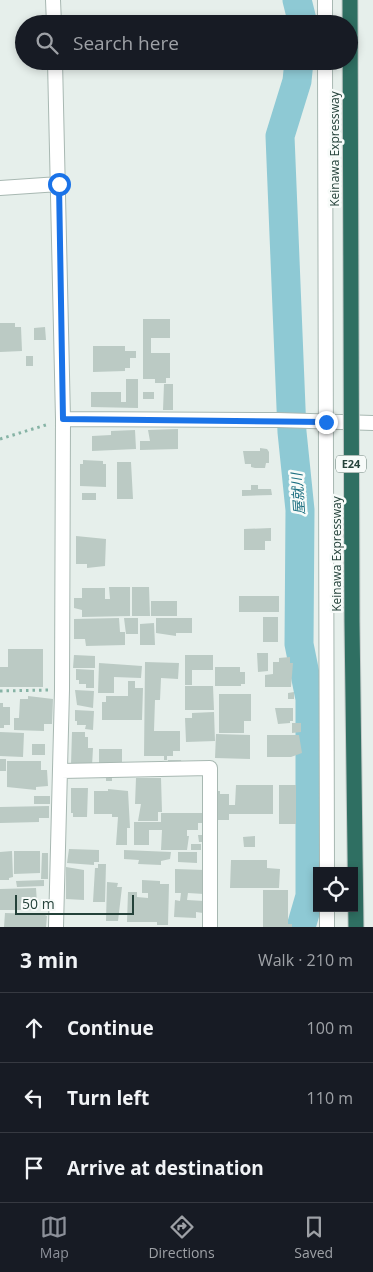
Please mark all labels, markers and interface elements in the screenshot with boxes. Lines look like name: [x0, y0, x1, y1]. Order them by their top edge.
search box: [15, 15, 358, 70]
icon: search: [33, 29, 61, 57]
text: Search here: [73, 30, 179, 56]
street label: Keinawa Expressway: [326, 90, 343, 207]
route start: [48, 173, 71, 196]
route end: [315, 411, 338, 434]
road number: E24: [336, 456, 366, 472]
water label: 屋就川: [286, 470, 308, 516]
street label: Keinawa Expressway: [328, 495, 345, 612]
map controls: [313, 867, 358, 912]
button: locate: [313, 867, 358, 912]
scale bar: [15, 892, 134, 915]
text: 50 m: [22, 894, 55, 913]
text: 3 min: [20, 946, 78, 974]
text: Walk · 210 m: [258, 949, 353, 971]
icon: ahead: [20, 1014, 48, 1042]
text: Continue: [67, 1015, 154, 1041]
text: 100 m: [307, 1017, 353, 1039]
icon: left: [20, 1084, 48, 1112]
text: Turn left: [67, 1085, 149, 1111]
text: 110 m: [307, 1087, 353, 1109]
icon: arrive: [20, 1154, 48, 1182]
text: Arrive at destination: [67, 1155, 264, 1181]
tab: Map: [40, 1213, 69, 1262]
tab: Directions: [148, 1213, 215, 1262]
tab: Saved: [294, 1213, 333, 1262]

